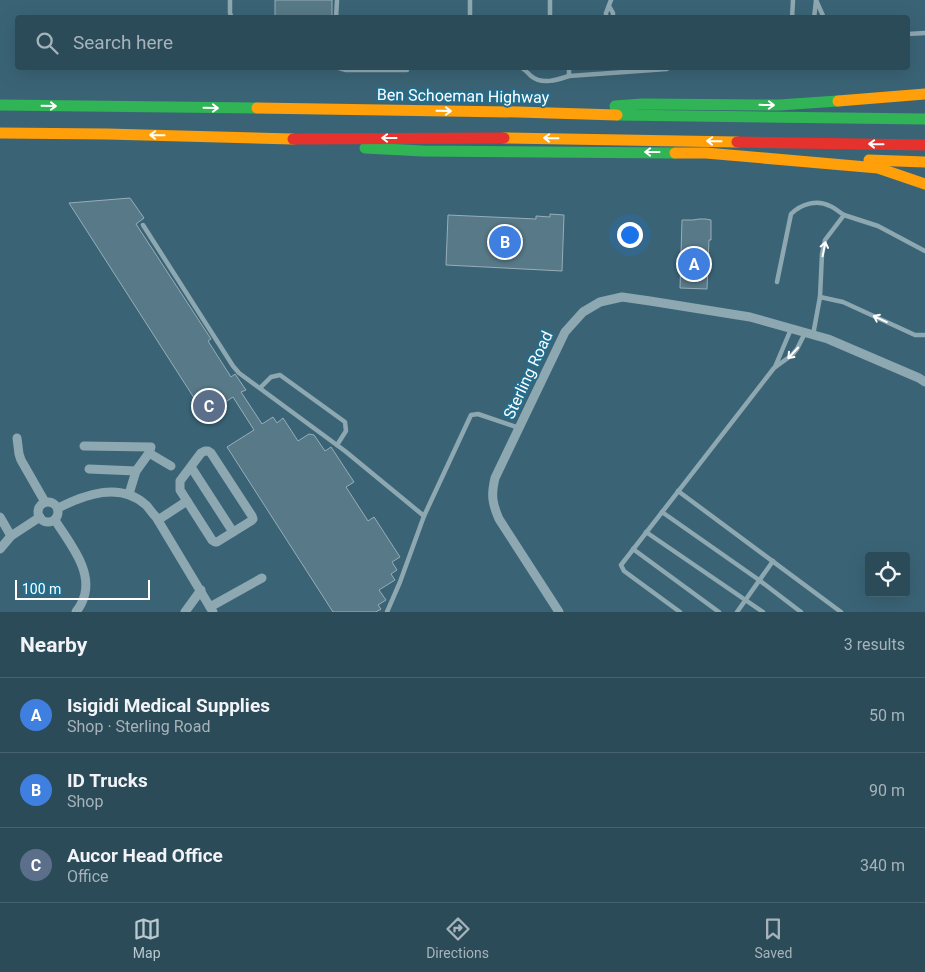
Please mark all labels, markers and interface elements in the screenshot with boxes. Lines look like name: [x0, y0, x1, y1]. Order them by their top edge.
search box: [15, 15, 910, 70]
icon: search: [33, 29, 61, 57]
text: Search here: [73, 31, 173, 54]
street label: Ben Schoeman Highway: [377, 85, 550, 107]
one-way arrow: [758, 100, 775, 110]
one-way arrow: [40, 101, 56, 111]
one-way arrow: [202, 103, 219, 113]
one-way arrow: [435, 106, 451, 116]
one-way arrow: [150, 131, 166, 140]
one-way arrow: [381, 133, 398, 143]
one-way arrow: [544, 133, 560, 143]
one-way arrow: [706, 136, 722, 146]
one-way arrow: [869, 139, 885, 149]
one-way arrow: [644, 148, 660, 157]
your location: [617, 222, 643, 248]
pin: B: [489, 223, 521, 261]
one-way arrow: [819, 241, 829, 257]
pin: A: [678, 245, 710, 283]
one-way arrow: [873, 314, 888, 323]
street label: Sterling Road: [499, 328, 557, 422]
one-way arrow: [787, 346, 798, 359]
pin: C: [193, 387, 225, 425]
map controls: [865, 552, 910, 597]
button: locate: [865, 552, 910, 597]
scale bar: [15, 577, 150, 600]
text: 100 m: [22, 581, 61, 597]
text: Nearby: [20, 633, 87, 657]
text: 3 results: [844, 635, 905, 654]
text: Isigidi Medical Supplies: [67, 694, 270, 717]
text: A: [31, 706, 41, 725]
text: 50 m: [869, 706, 905, 725]
text: Shop · Sterling Road: [67, 717, 210, 736]
text: ID Trucks: [67, 769, 148, 792]
text: B: [31, 781, 41, 800]
text: 90 m: [869, 781, 905, 800]
text: Shop: [67, 792, 103, 811]
text: Aucor Head Office: [67, 844, 223, 867]
text: C: [31, 856, 41, 875]
text: 340 m: [860, 856, 905, 875]
text: Office: [67, 867, 109, 886]
tab: Map: [133, 915, 161, 961]
tab: Directions: [426, 915, 489, 961]
tab: Saved: [754, 915, 792, 961]

